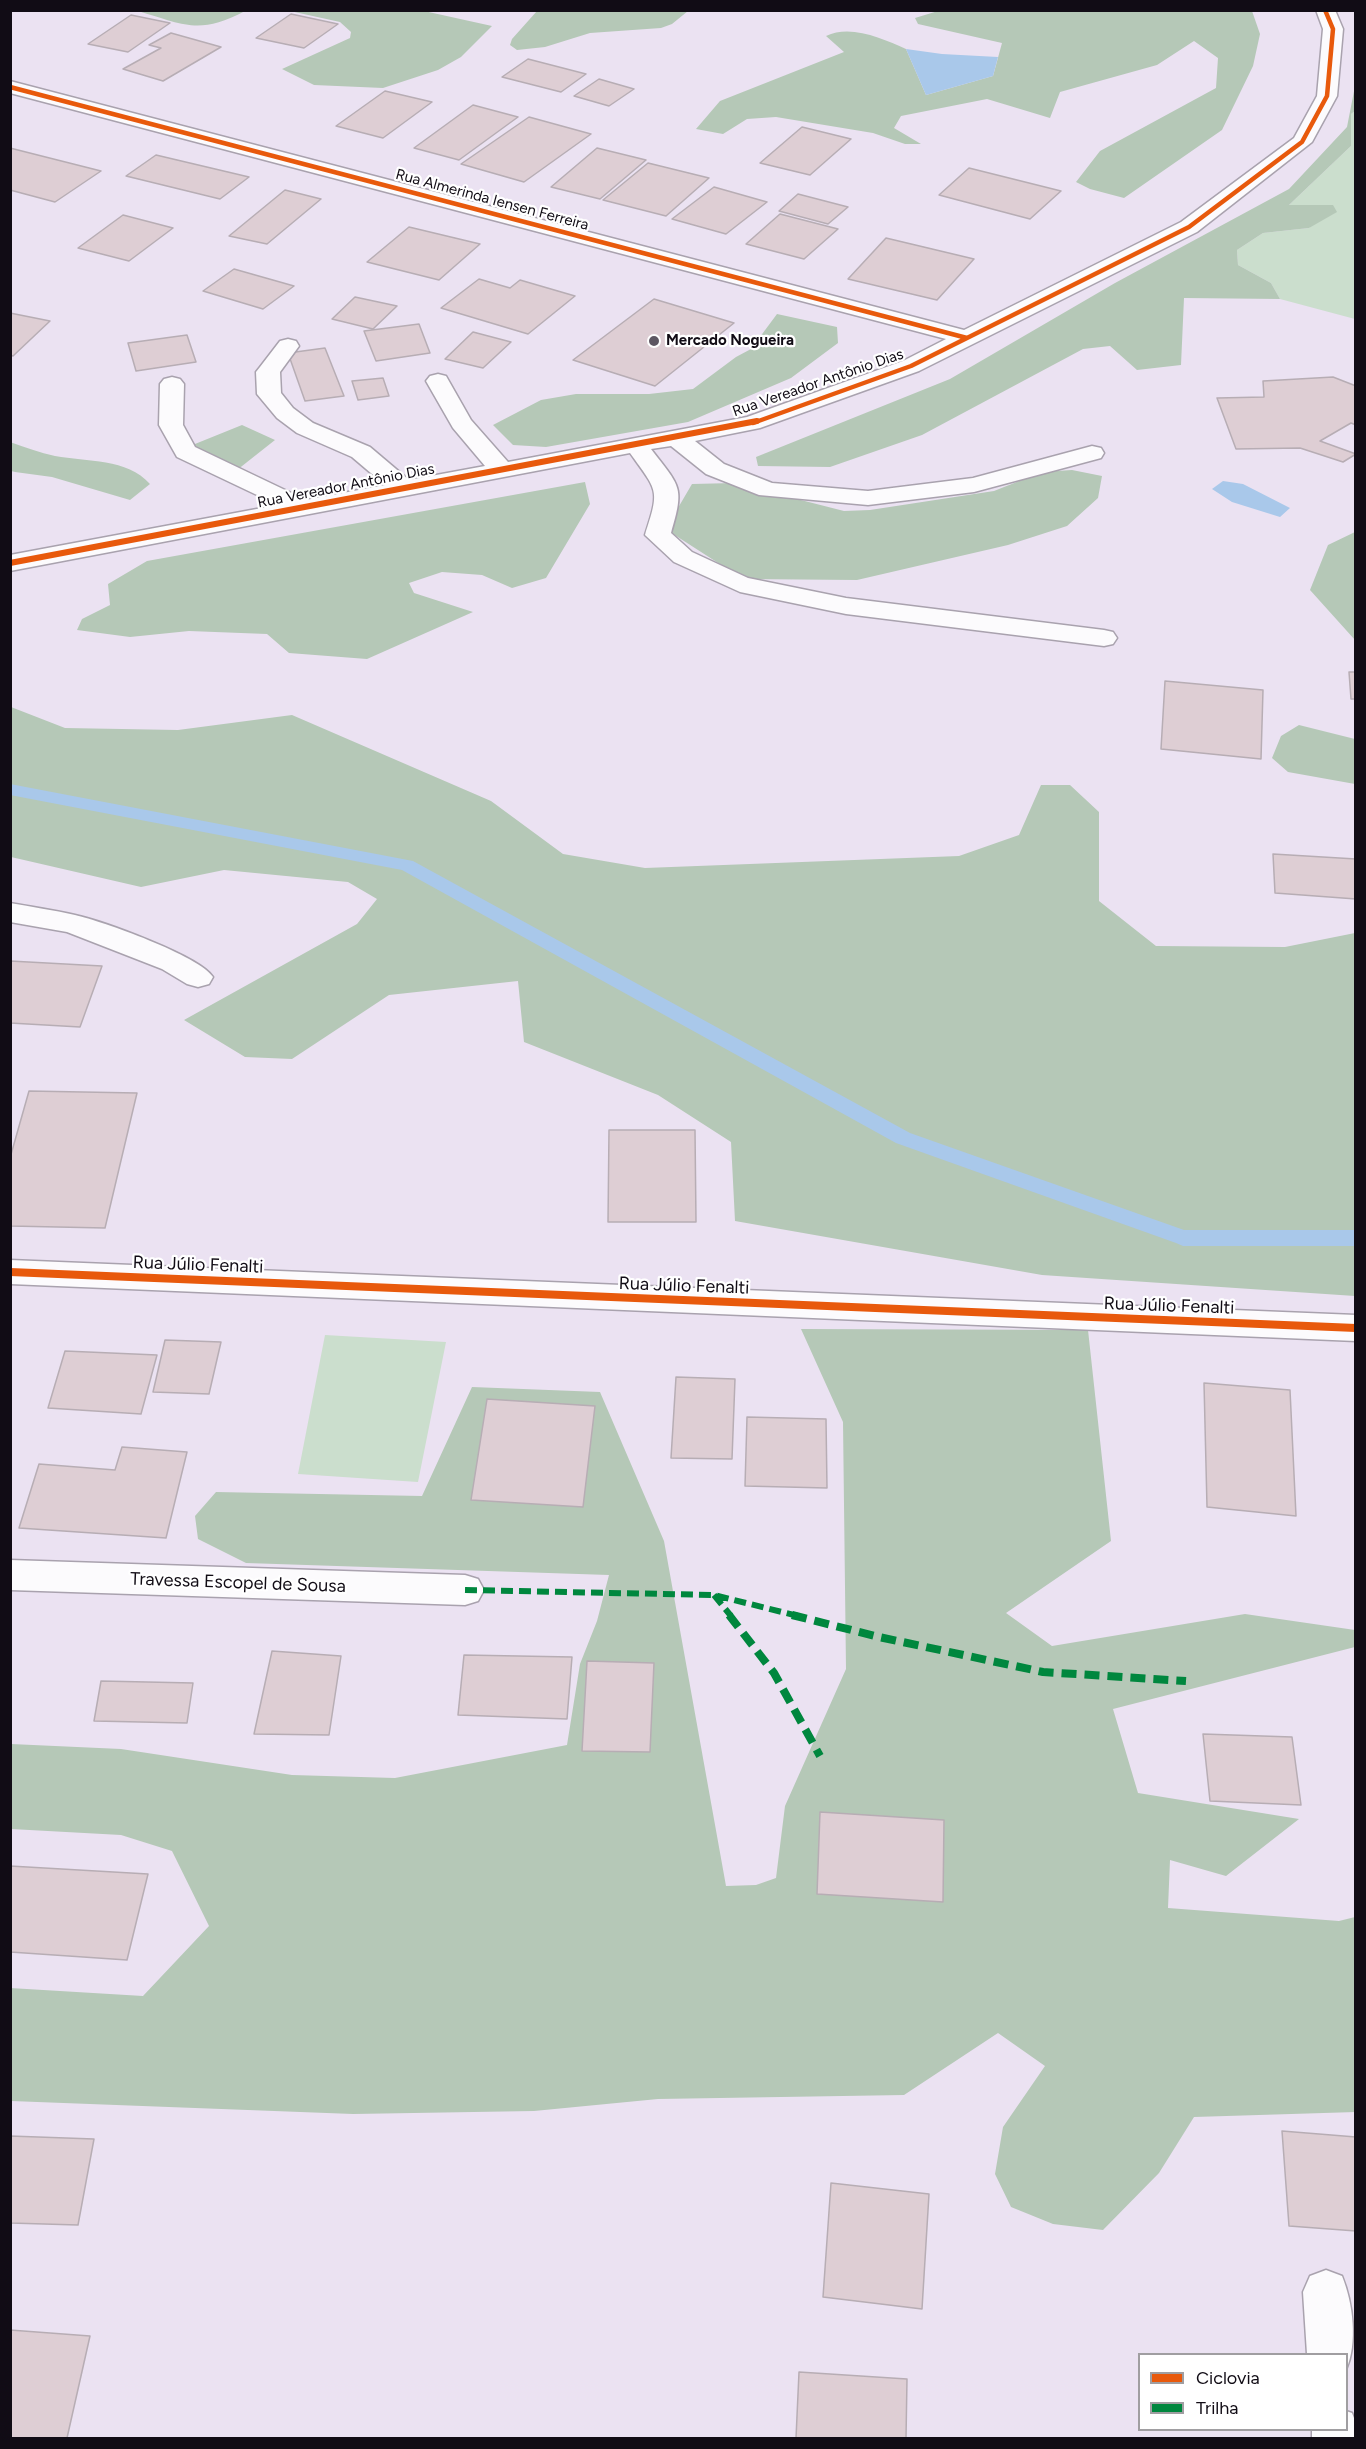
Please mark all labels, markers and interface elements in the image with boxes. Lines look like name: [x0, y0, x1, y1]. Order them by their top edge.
street label: Rua Almerinda Iensen Ferreira: [393, 166, 591, 234]
place label: Mercado Nogueira: [666, 332, 794, 350]
marker: Mercado Nogueira: [647, 334, 661, 348]
street label: Rua Vereador Antônio Dias: [730, 345, 906, 421]
street label: Rua Vereador Antônio Dias: [256, 460, 436, 512]
street label: Rua Júlio Fenalti: [132, 1252, 264, 1278]
street label: Rua Júlio Fenalti: [618, 1273, 750, 1299]
street label: Rua Júlio Fenalti: [1103, 1293, 1235, 1319]
street label: Travessa Escopel de Sousa: [130, 1568, 346, 1598]
legend: [1138, 2353, 1348, 2431]
text: Ciclovia: [1196, 2367, 1260, 2389]
text: Trilha: [1196, 2397, 1239, 2419]

